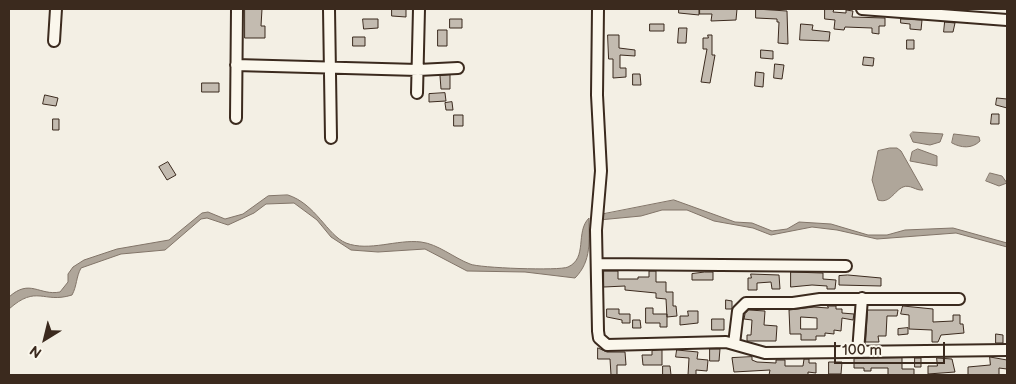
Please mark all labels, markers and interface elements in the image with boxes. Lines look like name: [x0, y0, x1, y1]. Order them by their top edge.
north arrow: [20, 314, 70, 364]
scale bar: [836, 332, 947, 364]
text: 100 m: [842, 341, 882, 360]
text: N: [27, 342, 45, 362]

